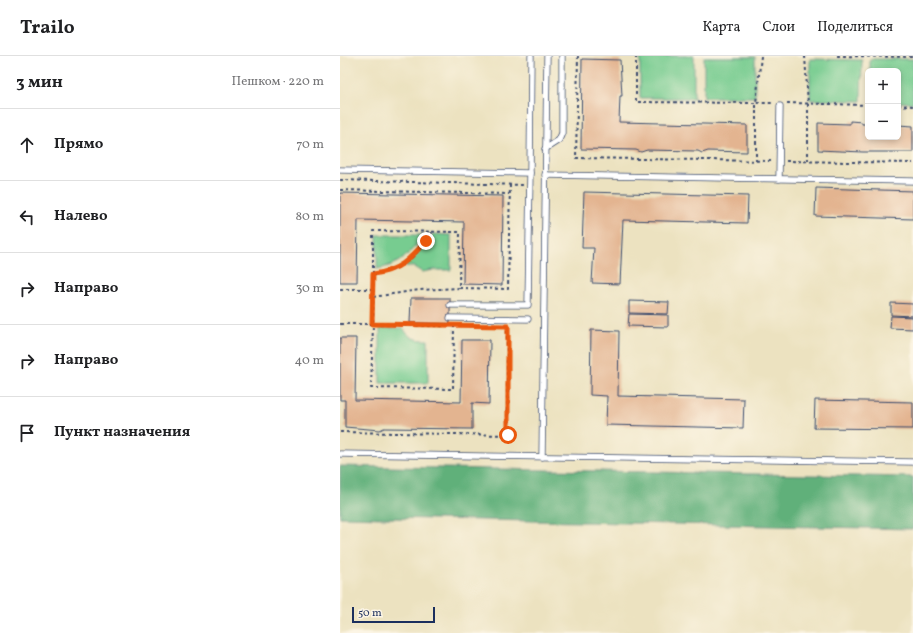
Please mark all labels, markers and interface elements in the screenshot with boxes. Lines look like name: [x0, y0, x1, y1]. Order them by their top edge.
text: Trailo: [20, 15, 75, 41]
text: Карта: [702, 18, 740, 37]
text: Слои: [762, 18, 795, 37]
text: Поделиться: [817, 18, 893, 37]
map controls: [865, 68, 901, 140]
button: +: [865, 68, 901, 104]
text: 3 мин: [16, 71, 63, 94]
text: Пешком · 220 m: [232, 73, 324, 91]
button: −: [865, 104, 901, 140]
icon: ahead: [16, 134, 38, 156]
text: Прямо: [54, 134, 103, 155]
text: 70 m: [296, 136, 324, 154]
icon: left: [16, 206, 38, 228]
text: Налево: [54, 206, 108, 227]
text: 80 m: [295, 208, 324, 226]
route end: [417, 232, 435, 250]
icon: right: [16, 278, 38, 300]
text: Направо: [54, 278, 118, 299]
text: 30 m: [296, 280, 324, 298]
icon: right: [16, 350, 38, 372]
text: Направо: [54, 350, 118, 371]
text: 40 m: [295, 352, 324, 370]
icon: arrive: [16, 422, 38, 444]
text: Пункт назначения: [54, 422, 190, 443]
route start: [499, 426, 517, 444]
scale bar: [352, 605, 435, 624]
text: 50 m: [358, 606, 382, 621]

